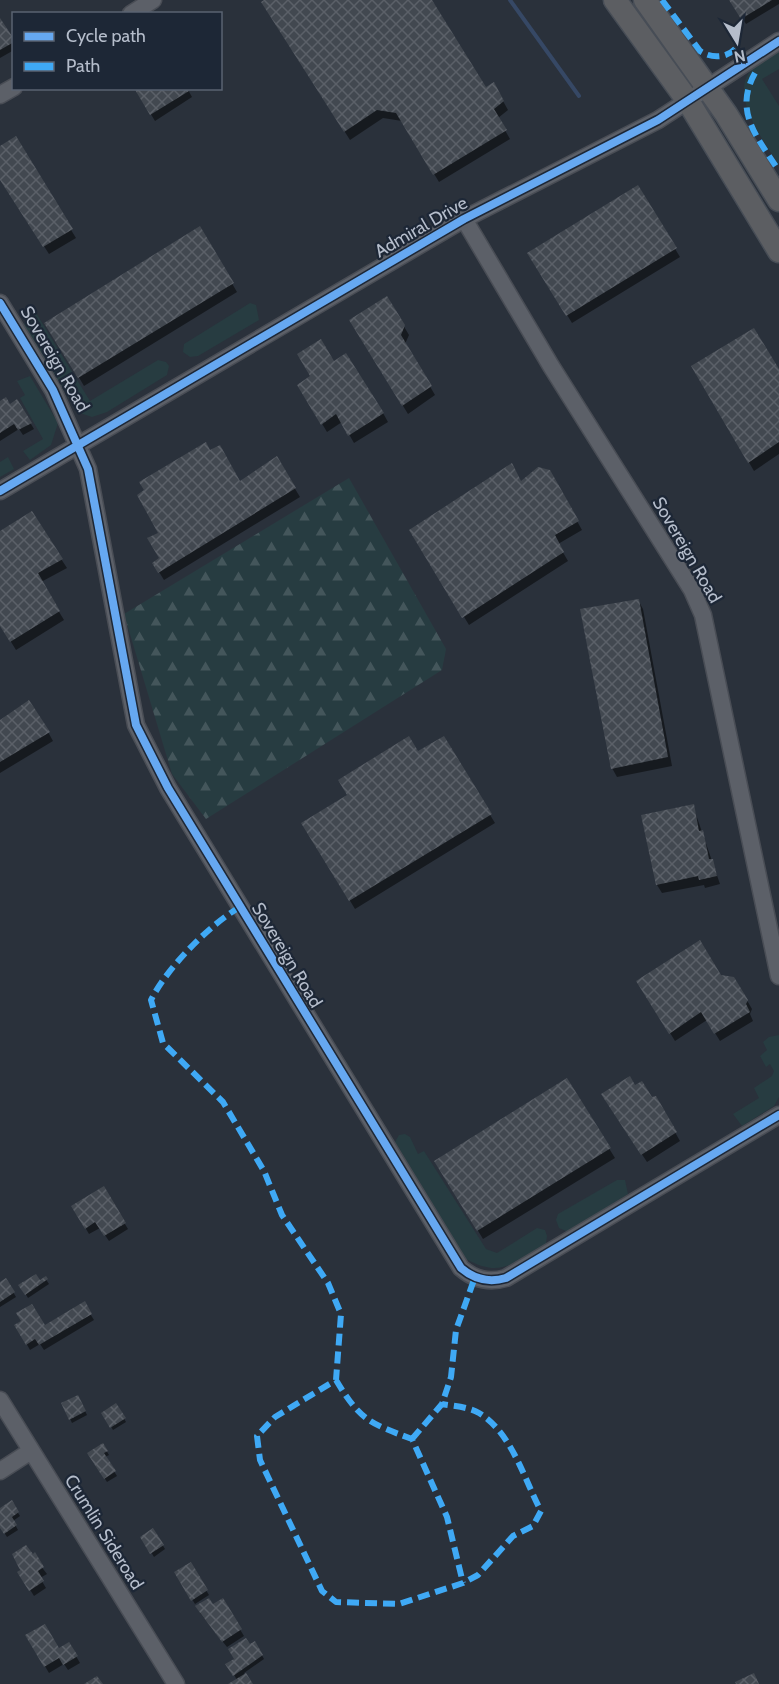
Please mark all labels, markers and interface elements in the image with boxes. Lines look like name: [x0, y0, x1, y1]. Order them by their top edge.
legend: [12, 12, 222, 90]
north arrow: [707, 12, 767, 72]
text: Cycle path: [66, 25, 146, 47]
text: N: [732, 46, 747, 67]
text: Path: [66, 55, 100, 77]
street label: Admiral Drive: [371, 192, 471, 262]
street label: Sovereign Road: [16, 302, 94, 416]
street label: Sovereign Road: [648, 493, 726, 607]
street label: Sovereign Road: [247, 898, 327, 1012]
street label: Crumlin Sideroad: [60, 1470, 148, 1594]

